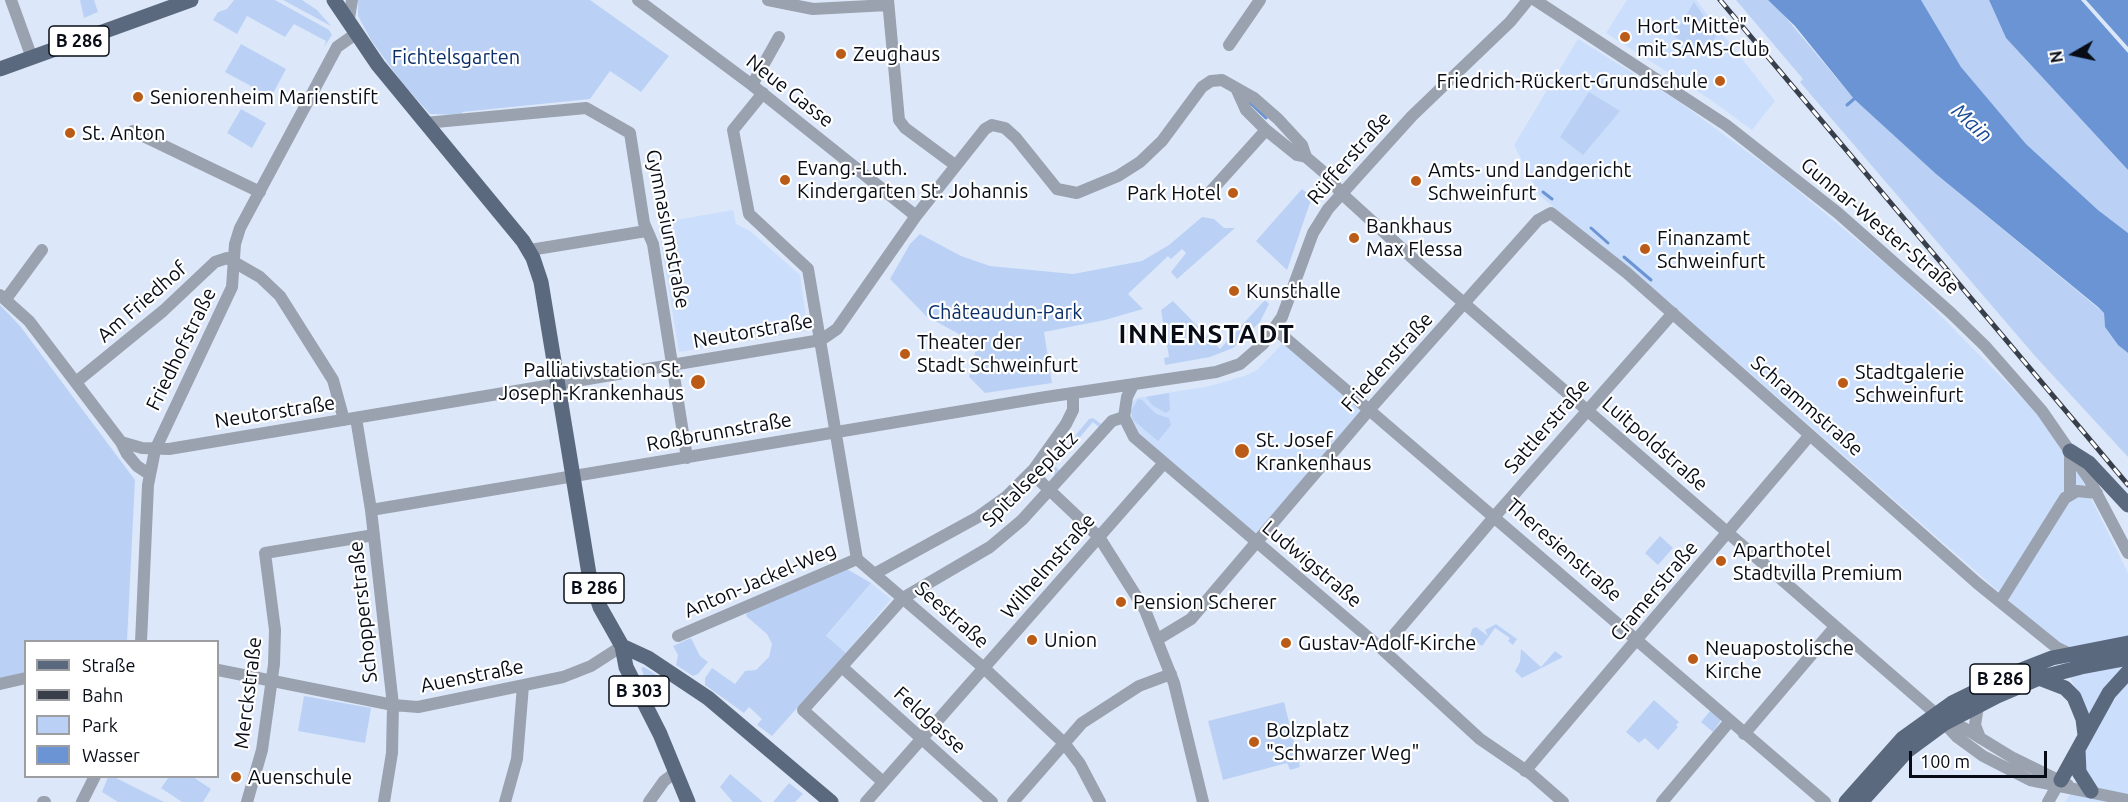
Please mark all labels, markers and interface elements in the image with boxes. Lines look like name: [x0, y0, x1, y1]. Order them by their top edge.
place label: Hort "Mitte" mit SAMS-Club: [1637, 14, 1769, 61]
north arrow: [2044, 24, 2104, 84]
road number: B 286: [49, 26, 109, 56]
marker: Hort "Mitte" mit SAMS-Club: [1618, 30, 1632, 44]
place label: Zeughaus: [853, 42, 940, 66]
park label: Fichtelsgarten: [392, 45, 520, 69]
marker: Zeughaus: [834, 47, 848, 61]
street label: Neue Gasse: [742, 49, 838, 133]
text: N: [2046, 50, 2066, 64]
place label: Friedrich-Rückert-Grundschule: [1437, 69, 1708, 93]
marker: Friedrich-Rückert-Grundschule: [1713, 74, 1727, 88]
place label: Seniorenheim Marienstift: [150, 85, 378, 109]
marker: Seniorenheim Marienstift: [131, 90, 145, 104]
water label: Main: [1946, 98, 1998, 148]
street label: Rüfferstraße: [1302, 107, 1396, 209]
place label: St. Anton: [82, 121, 165, 145]
marker: St. Anton: [63, 126, 77, 140]
street label: Gymnasiumstraße: [641, 147, 695, 311]
street label: Gunnar-Wester-Straße: [1796, 153, 1964, 299]
place label: Evang.-Luth. Kindergarten St. Johannis: [797, 156, 1028, 203]
place label: Amts- und Landgericht Schweinfurt: [1428, 158, 1631, 205]
marker: Evang.-Luth. Kindergarten St. Johannis: [778, 173, 792, 187]
marker: Amts- und Landgericht Schweinfurt: [1409, 174, 1423, 188]
place label: Park Hotel: [1127, 181, 1221, 205]
marker: Park Hotel: [1226, 186, 1240, 200]
place label: Bankhaus Max Flessa: [1366, 214, 1463, 261]
place label: Finanzamt Schweinfurt: [1657, 226, 1765, 273]
marker: Bankhaus Max Flessa: [1347, 231, 1361, 245]
marker: Finanzamt Schweinfurt: [1638, 242, 1652, 256]
street label: Am Friedhof: [92, 257, 192, 347]
place label: Kunsthalle: [1246, 279, 1341, 303]
street label: Friedhofstraße: [141, 284, 221, 414]
marker: Kunsthalle: [1227, 284, 1241, 298]
park label: Châteaudun-Park: [928, 300, 1082, 324]
street label: Friedenstraße: [1336, 307, 1438, 417]
street label: Neutorstraße: [691, 309, 815, 353]
district label: INNENSTADT: [1119, 318, 1295, 350]
place label: Theater der Stadt Schweinfurt: [917, 330, 1078, 377]
marker: Theater der Stadt Schweinfurt: [898, 347, 912, 361]
street label: Schrammstraße: [1746, 351, 1868, 461]
place label: Palliativstation St. Joseph-Krankenhaus: [498, 358, 684, 405]
place label: Stadtgalerie Schweinfurt: [1855, 360, 1965, 407]
marker: Palliativstation St. Joseph-Krankenhaus: [689, 373, 707, 391]
street label: Sattlerstraße: [1499, 374, 1595, 478]
marker: Stadtgalerie Schweinfurt: [1836, 376, 1850, 390]
street label: Neutorstraße: [213, 391, 337, 433]
street label: Luitpoldstraße: [1597, 392, 1713, 496]
street label: Roßbrunnstraße: [644, 407, 794, 457]
street label: Spitalseeplatz: [977, 426, 1083, 532]
place label: St. Josef Krankenhaus: [1256, 428, 1371, 475]
marker: St. Josef Krankenhaus: [1233, 442, 1251, 460]
street label: Theresienstraße: [1501, 493, 1627, 607]
street label: Wilhelmstraße: [996, 509, 1100, 623]
street label: Ludwigstraße: [1257, 515, 1367, 613]
street label: Cramerstraße: [1605, 536, 1703, 646]
street label: Anton-Jackel-Weg: [680, 537, 840, 623]
place label: Aparthotel Stadtvilla Premium: [1733, 538, 1903, 585]
street label: Schopperstraße: [344, 540, 382, 684]
marker: Aparthotel Stadtvilla Premium: [1714, 554, 1728, 568]
road number: B 286: [564, 573, 624, 603]
street label: Seestraße: [910, 576, 994, 654]
place label: Pension Scherer: [1133, 590, 1277, 614]
marker: Pension Scherer: [1114, 595, 1128, 609]
place label: Union: [1044, 628, 1097, 652]
place label: Gustav-Adolf-Kirche: [1298, 631, 1476, 655]
marker: Union: [1025, 633, 1039, 647]
street label: Merckstraße: [229, 636, 267, 750]
marker: Gustav-Adolf-Kirche: [1279, 636, 1293, 650]
place label: Neuapostolische Kirche: [1705, 636, 1854, 683]
legend: [24, 640, 219, 778]
marker: Neuapostolische Kirche: [1686, 652, 1700, 666]
street label: Auenstraße: [418, 654, 526, 698]
text: Straße: [82, 655, 135, 675]
road number: B 286: [1970, 664, 2030, 694]
road number: B 303: [609, 676, 669, 706]
street label: Feldgasse: [889, 681, 971, 759]
text: Bahn: [82, 685, 123, 705]
text: Park: [82, 715, 118, 735]
place label: Bolzplatz "Schwarzer Weg": [1266, 718, 1420, 765]
marker: Bolzplatz "Schwarzer Weg": [1247, 735, 1261, 749]
scale bar: [1912, 739, 2050, 777]
text: Wasser: [82, 745, 140, 765]
text: 100 m: [1920, 751, 1970, 771]
place label: Auenschule: [248, 765, 352, 789]
marker: Auenschule: [229, 770, 243, 784]

